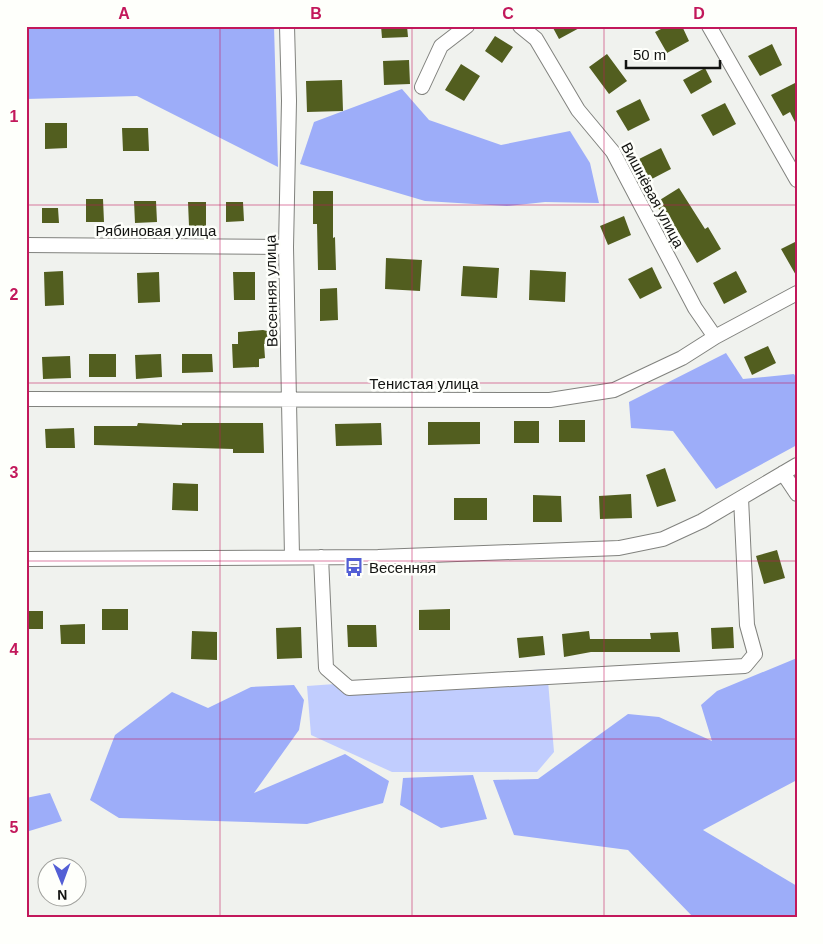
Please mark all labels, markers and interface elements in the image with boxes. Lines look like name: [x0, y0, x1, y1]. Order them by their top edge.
text: A: [118, 5, 130, 22]
text: B: [310, 5, 322, 22]
text: C: [502, 5, 514, 22]
text: D: [693, 5, 705, 22]
scale bar: [626, 38, 719, 70]
text: 50 m: [633, 46, 666, 63]
text: 1: [10, 108, 19, 125]
street label: Вишнёвая улица: [618, 139, 688, 251]
street label: Рябиновая улица: [96, 222, 217, 239]
street label: Весенняя улица: [262, 234, 280, 347]
text: 2: [10, 286, 19, 303]
street label: Тенистая улица: [369, 375, 479, 392]
text: 3: [10, 464, 19, 481]
bus stop icon: Весенняя: [343, 556, 365, 578]
place label: Весенняя: [369, 559, 436, 576]
text: 4: [10, 641, 19, 658]
text: 5: [10, 819, 19, 836]
north arrow: [38, 856, 88, 906]
text: N: [57, 887, 67, 903]

